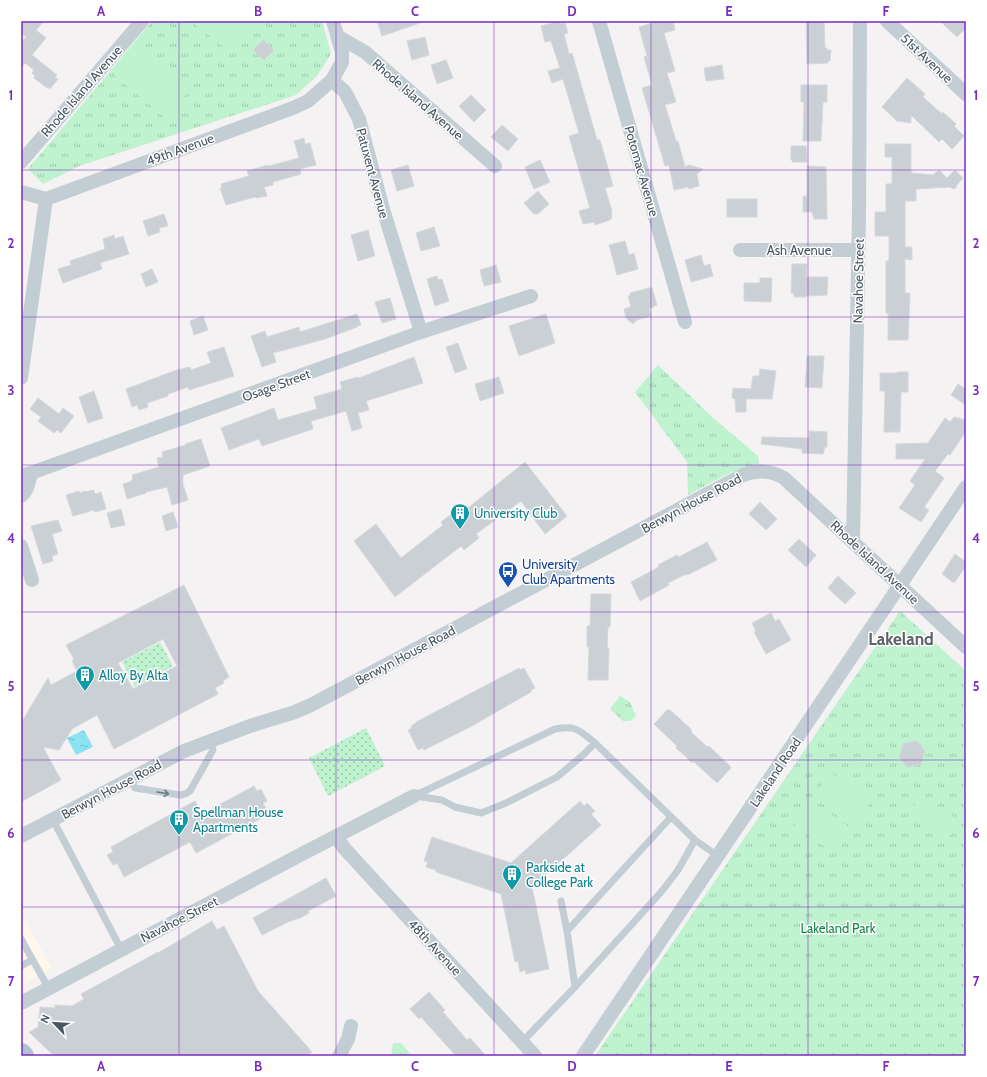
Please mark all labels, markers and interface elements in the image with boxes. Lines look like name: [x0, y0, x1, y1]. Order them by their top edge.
text: A: [97, 3, 106, 19]
text: B: [254, 3, 262, 19]
text: C: [411, 3, 419, 19]
text: D: [567, 3, 577, 19]
text: E: [725, 3, 733, 19]
text: F: [883, 3, 890, 19]
street label: 51st Avenue: [898, 30, 957, 86]
street label: Rhode Island Avenue: [37, 42, 125, 140]
street label: Rhode Island Avenue: [369, 55, 467, 143]
text: 1: [9, 87, 13, 103]
text: 1: [974, 87, 978, 103]
street label: Potomac Avenue: [621, 124, 663, 218]
street label: Patuxent Avenue: [353, 126, 393, 220]
street label: 49th Avenue: [144, 129, 216, 169]
text: 2: [8, 235, 15, 251]
text: 2: [973, 235, 980, 251]
street label: Navahoe Street: [849, 238, 867, 324]
street label: Ash Avenue: [767, 242, 832, 258]
street label: Osage Street: [240, 365, 313, 405]
text: 3: [7, 382, 15, 398]
text: 3: [972, 382, 980, 398]
street label: Berwyn House Road: [638, 470, 744, 536]
building icon: University Club: [449, 502, 471, 530]
place label: University Club: [474, 505, 557, 521]
street label: Rhode Island Avenue: [827, 517, 923, 607]
text: 4: [7, 530, 15, 546]
text: 4: [972, 530, 980, 546]
place label: University Club Apartments: [522, 556, 616, 587]
bus stop icon: University Club Apartments: [497, 560, 519, 588]
street label: Berwyn House Road: [352, 622, 458, 688]
district label: Lakeland: [868, 629, 934, 649]
building icon: Alloy By Alta: [74, 664, 96, 692]
place label: Alloy By Alta: [99, 667, 169, 683]
text: 5: [8, 678, 15, 694]
text: 5: [973, 678, 980, 694]
street label: Lakeland Road: [746, 734, 804, 810]
street label: Berwyn House Road: [58, 756, 164, 822]
one-way arrow: [156, 789, 169, 797]
place label: Spellman House Apartments: [193, 804, 284, 835]
building icon: Spellman House Apartments: [168, 808, 190, 836]
text: 6: [7, 825, 15, 841]
text: 6: [972, 825, 980, 841]
place label: Parkside at College Park: [526, 859, 593, 890]
building icon: Parkside at College Park: [501, 863, 523, 891]
street label: Navahoe Street: [138, 892, 221, 945]
street label: 48th Avenue: [405, 916, 465, 979]
park label: Lakeland Park: [800, 920, 876, 936]
text: 7: [8, 973, 15, 989]
text: 7: [973, 973, 980, 989]
north arrow: [34, 1003, 74, 1043]
text: N: [37, 1012, 53, 1025]
text: A: [97, 1058, 106, 1074]
text: B: [254, 1058, 262, 1074]
text: C: [411, 1058, 419, 1074]
text: D: [567, 1058, 577, 1074]
text: E: [725, 1058, 733, 1074]
text: F: [883, 1058, 890, 1074]

